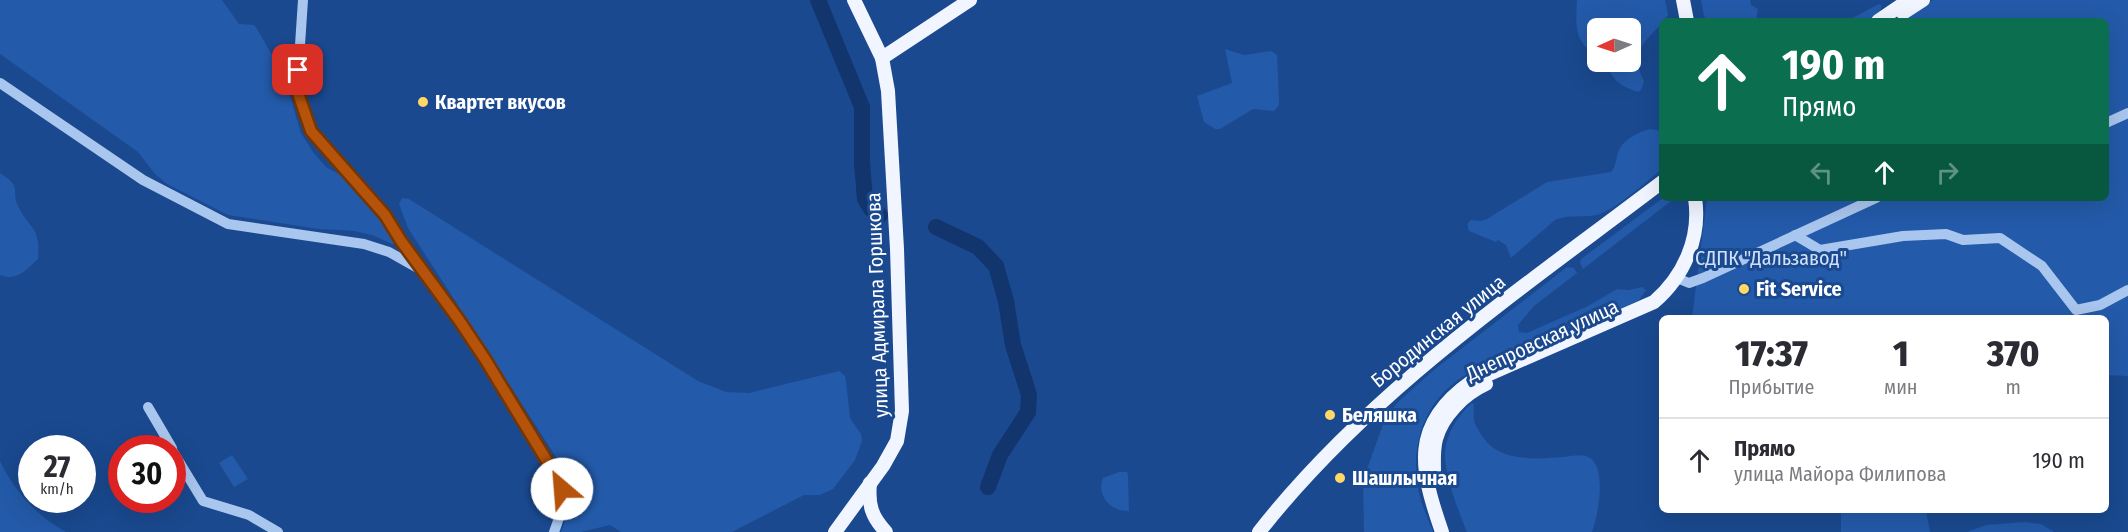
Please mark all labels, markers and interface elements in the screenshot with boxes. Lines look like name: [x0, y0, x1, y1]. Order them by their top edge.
north arrow: [1587, 18, 1641, 72]
map controls: [1587, 18, 1641, 72]
text: 190 m: [1782, 40, 1885, 90]
icon: ahead: [1683, 42, 1761, 120]
pin: [272, 44, 323, 95]
icon: arrive: [281, 53, 314, 86]
place label: Квартет вкусов: [435, 90, 566, 114]
text: Прямо: [1782, 91, 1856, 123]
marker: Квартет вкусов: [416, 95, 430, 109]
icon: left: [1805, 156, 1838, 189]
icon: ahead: [1868, 156, 1901, 189]
icon: right: [1931, 156, 1964, 189]
street label: улица Адмирала Горшкова: [861, 192, 893, 418]
park label: СДПК "Дальзавод": [1695, 246, 1847, 270]
street label: Бородинская улица: [1366, 270, 1510, 392]
place label: Fit Service: [1756, 277, 1842, 301]
marker: Fit Service: [1737, 282, 1751, 296]
street label: Днепровская улица: [1461, 294, 1622, 386]
text: 17:37: [1735, 332, 1808, 376]
text: 1: [1893, 332, 1909, 376]
text: 370: [1987, 332, 2039, 376]
text: Прибытие: [1729, 375, 1814, 399]
text: мин: [1884, 375, 1918, 399]
text: m: [2006, 375, 2021, 399]
place label: Беляшка: [1342, 403, 1417, 427]
marker: Беляшка: [1323, 408, 1337, 422]
speed limit sign: 30: [108, 435, 186, 513]
text: Прямо: [1734, 435, 1795, 462]
icon: ahead: [1683, 444, 1716, 477]
text: 190 m: [2032, 447, 2085, 474]
text: 27: [44, 449, 70, 485]
position arrow: [530, 457, 594, 521]
text: улица Майора Филипова: [1734, 462, 1946, 486]
place label: Шашлычная: [1352, 466, 1457, 490]
marker: Шашлычная: [1333, 471, 1347, 485]
text: km/h: [40, 480, 74, 498]

